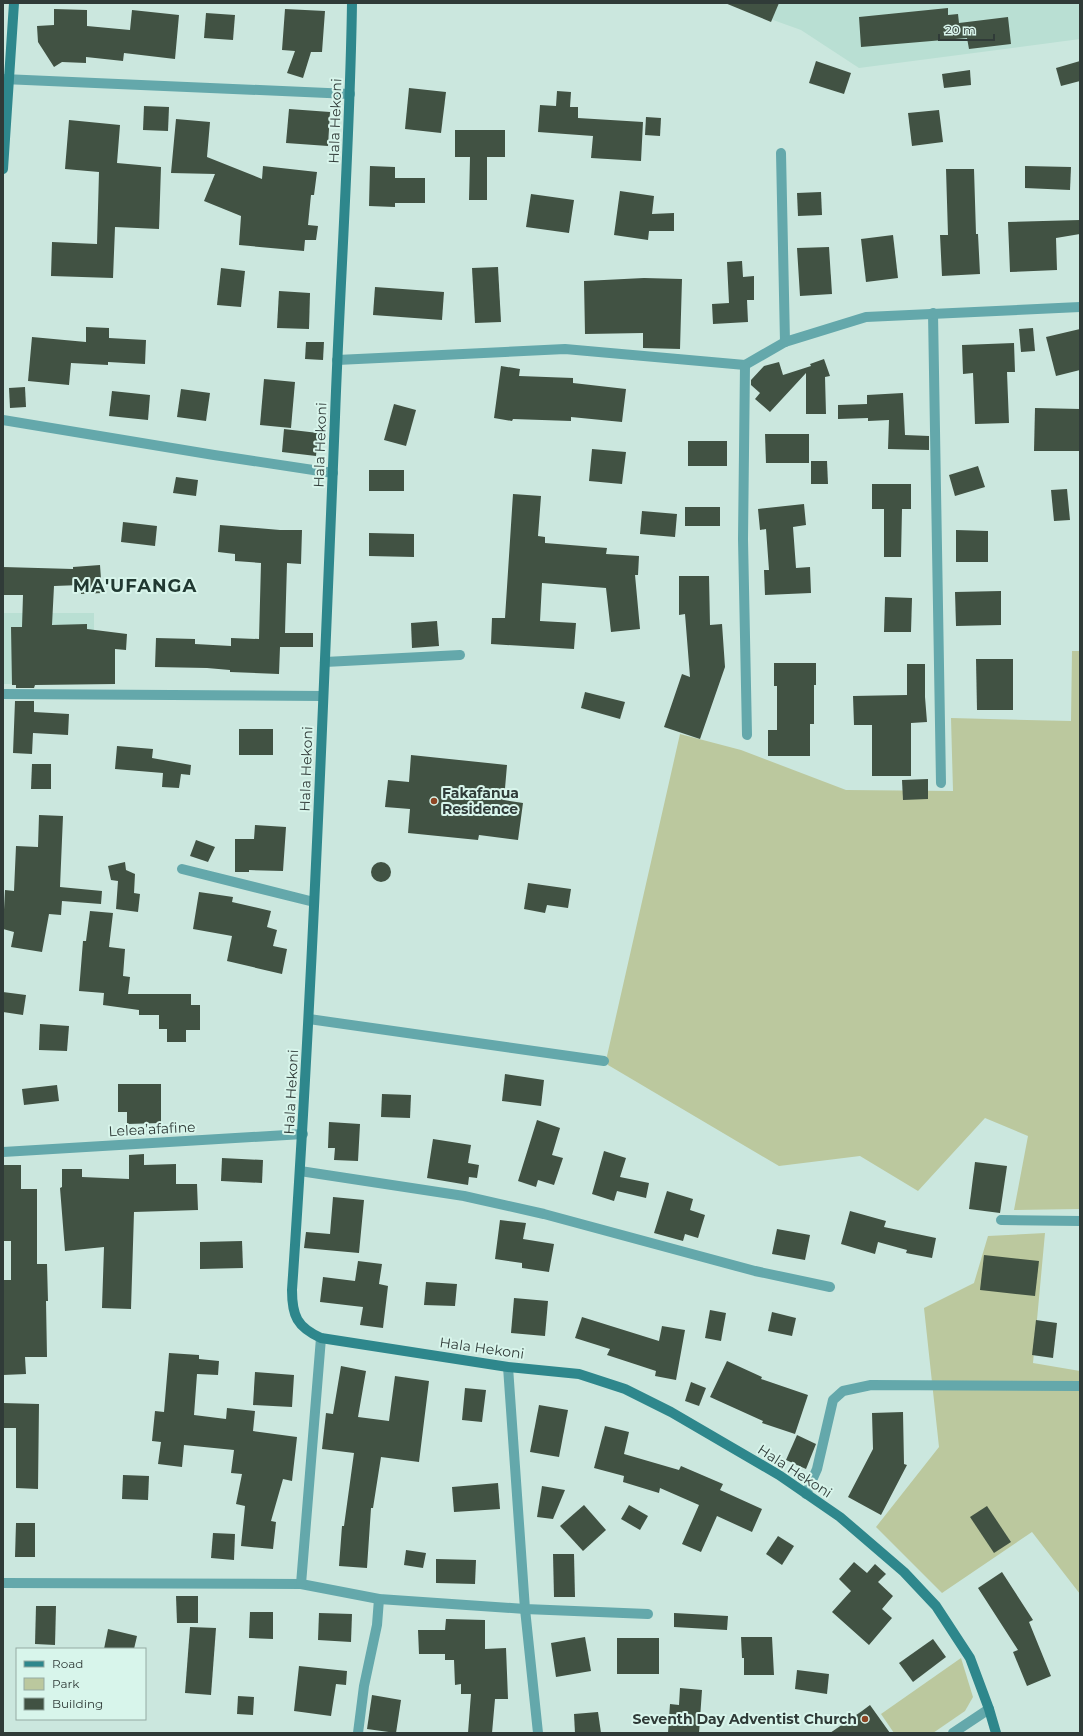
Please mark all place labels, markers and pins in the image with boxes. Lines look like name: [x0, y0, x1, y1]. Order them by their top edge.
place label: Fakafanua Residence: [442, 784, 519, 818]
marker: Fakafanua Residence: [429, 796, 439, 806]
place label: Seventh Day Adventist Church: [633, 1710, 857, 1728]
marker: Seventh Day Adventist Church: [860, 1714, 870, 1724]

